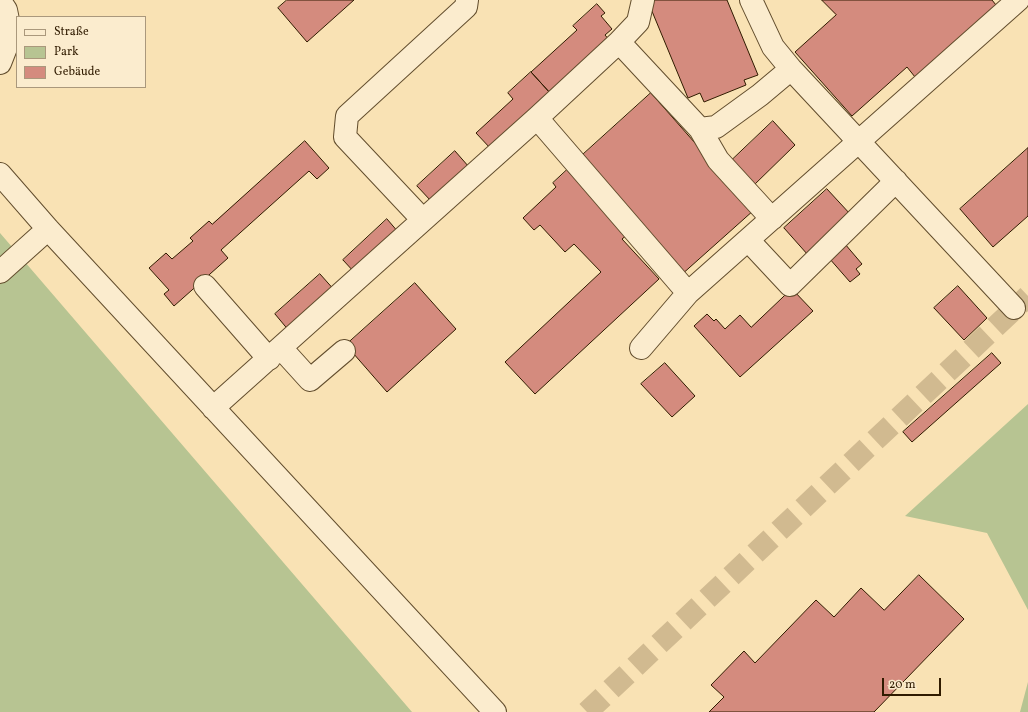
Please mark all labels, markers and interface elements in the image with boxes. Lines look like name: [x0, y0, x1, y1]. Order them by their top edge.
legend: [16, 16, 146, 88]
text: Straße: [54, 24, 89, 40]
text: Park: [54, 44, 79, 60]
text: Gebäude: [54, 64, 100, 80]
scale bar: [884, 670, 943, 696]
text: 20 m: [889, 677, 916, 693]

